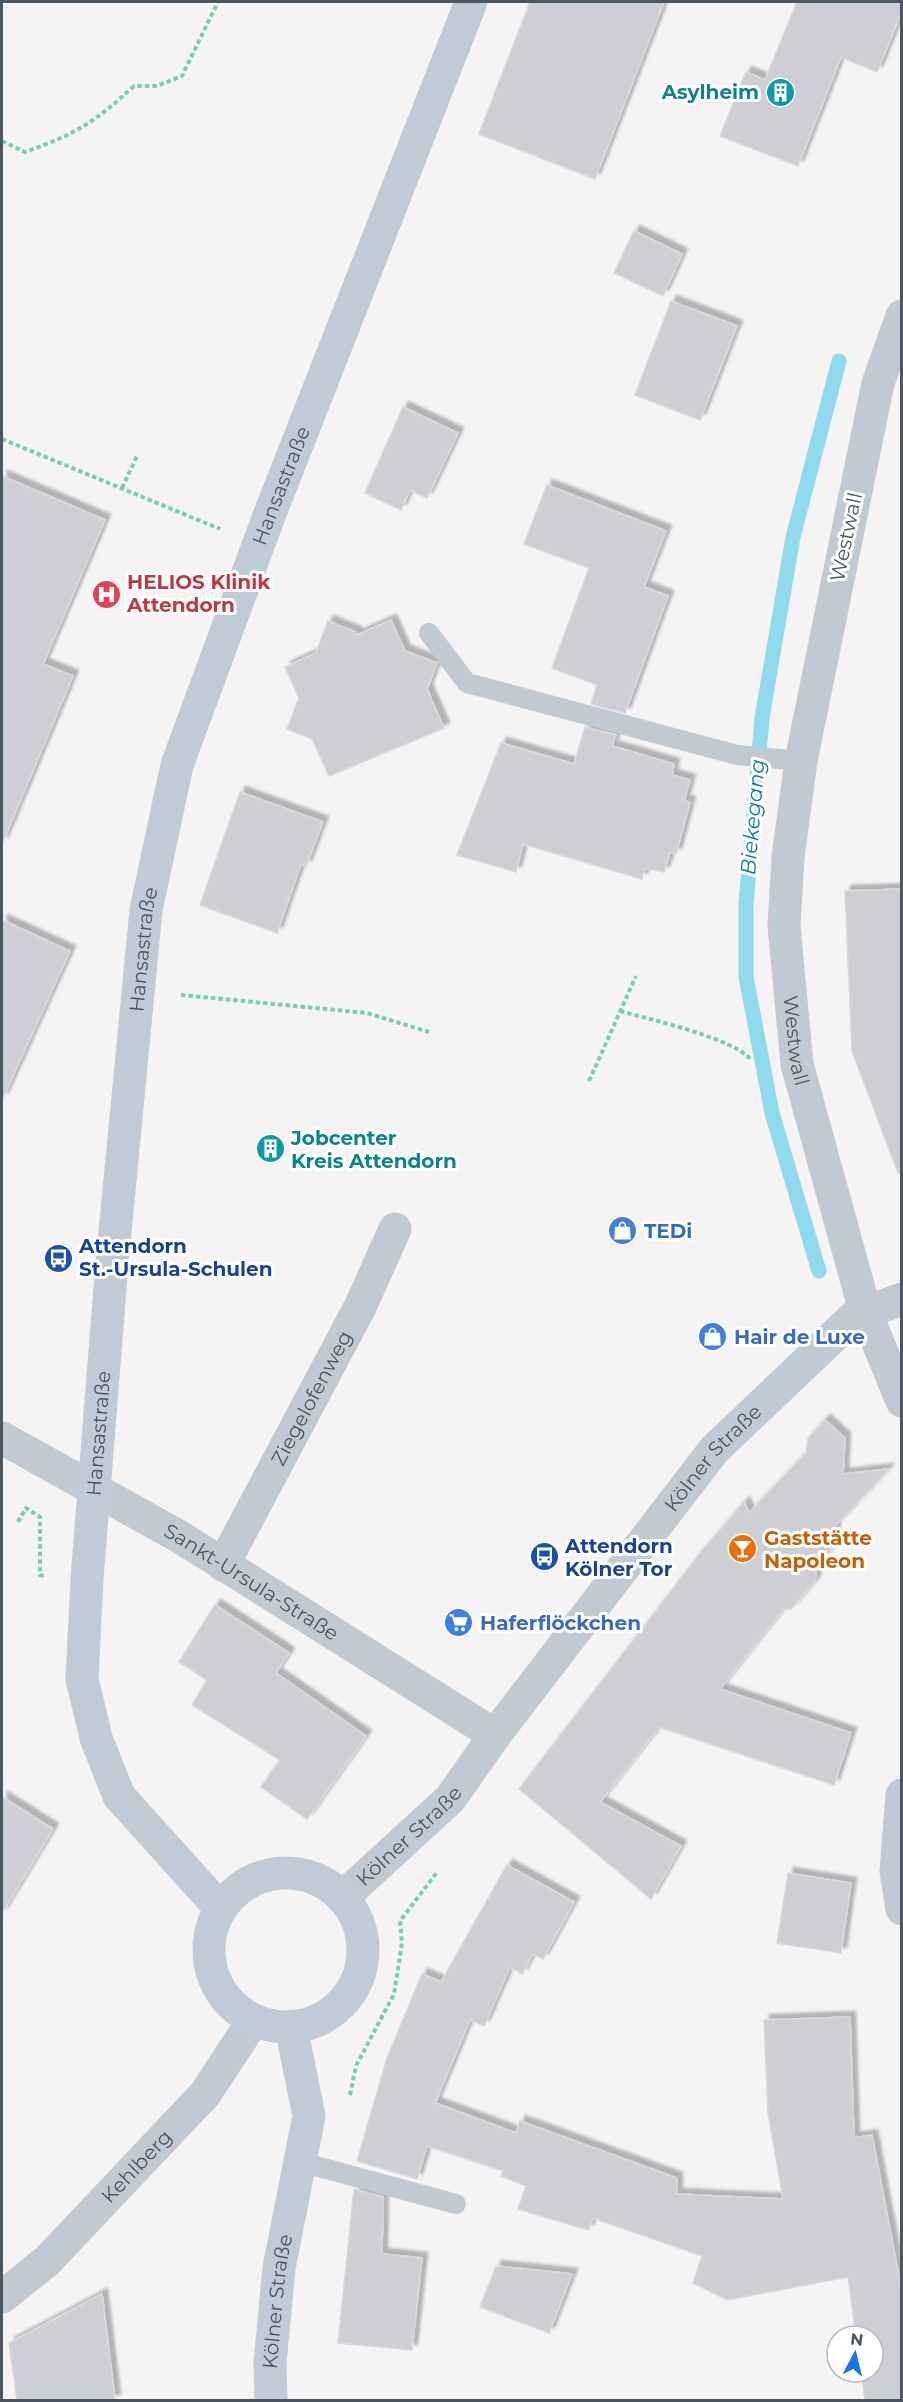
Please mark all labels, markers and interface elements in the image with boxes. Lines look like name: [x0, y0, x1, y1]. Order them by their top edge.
building icon: Asylheim: [764, 76, 796, 108]
place label: Asylheim: [661, 80, 759, 104]
street label: Hansastraße: [247, 423, 315, 548]
street label: Westwall: [825, 490, 867, 584]
place label: HELIOS Klinik Attendorn: [126, 570, 271, 617]
hospital icon: HELIOS Klinik Attendorn: [90, 578, 122, 610]
water label: Biekegang: [735, 758, 770, 876]
street label: Hansastraße: [124, 885, 163, 1013]
street label: Westwall: [779, 994, 814, 1088]
place label: Jobcenter Kreis Attendorn: [290, 1126, 457, 1173]
building icon: Jobcenter Kreis Attendorn: [254, 1133, 286, 1165]
shop icon: TEDi: [607, 1215, 639, 1247]
place label: TEDi: [644, 1219, 692, 1243]
place label: Attendorn St.-Ursula-Schulen: [78, 1234, 273, 1281]
bus stop icon: Attendorn St.-Ursula-Schulen: [42, 1242, 74, 1274]
shop icon: Hair de Luxe: [697, 1321, 729, 1353]
place label: Hair de Luxe: [734, 1325, 865, 1349]
street label: Ziegelofenweg: [266, 1326, 357, 1470]
street label: Hansastraße: [82, 1370, 115, 1497]
street label: Kölner Straße: [659, 1399, 766, 1516]
street label: Sankt-Ursula-Straße: [160, 1518, 343, 1646]
place label: Gaststätte Napoleon: [764, 1526, 872, 1573]
bar icon: Gaststätte Napoleon: [727, 1533, 759, 1565]
place label: Attendorn Kölner Tor: [564, 1534, 673, 1581]
bus stop icon: Attendorn Kölner Tor: [528, 1541, 560, 1573]
supermarket icon: Haferflöckchen: [443, 1607, 475, 1639]
place label: Haferflöckchen: [480, 1611, 641, 1635]
street label: Kölner Straße: [351, 1782, 467, 1891]
street label: Kehlberg: [96, 2125, 177, 2208]
street label: Kölner Straße: [258, 2232, 297, 2370]
north arrow: [825, 2324, 885, 2384]
text: N: [849, 2329, 864, 2350]

